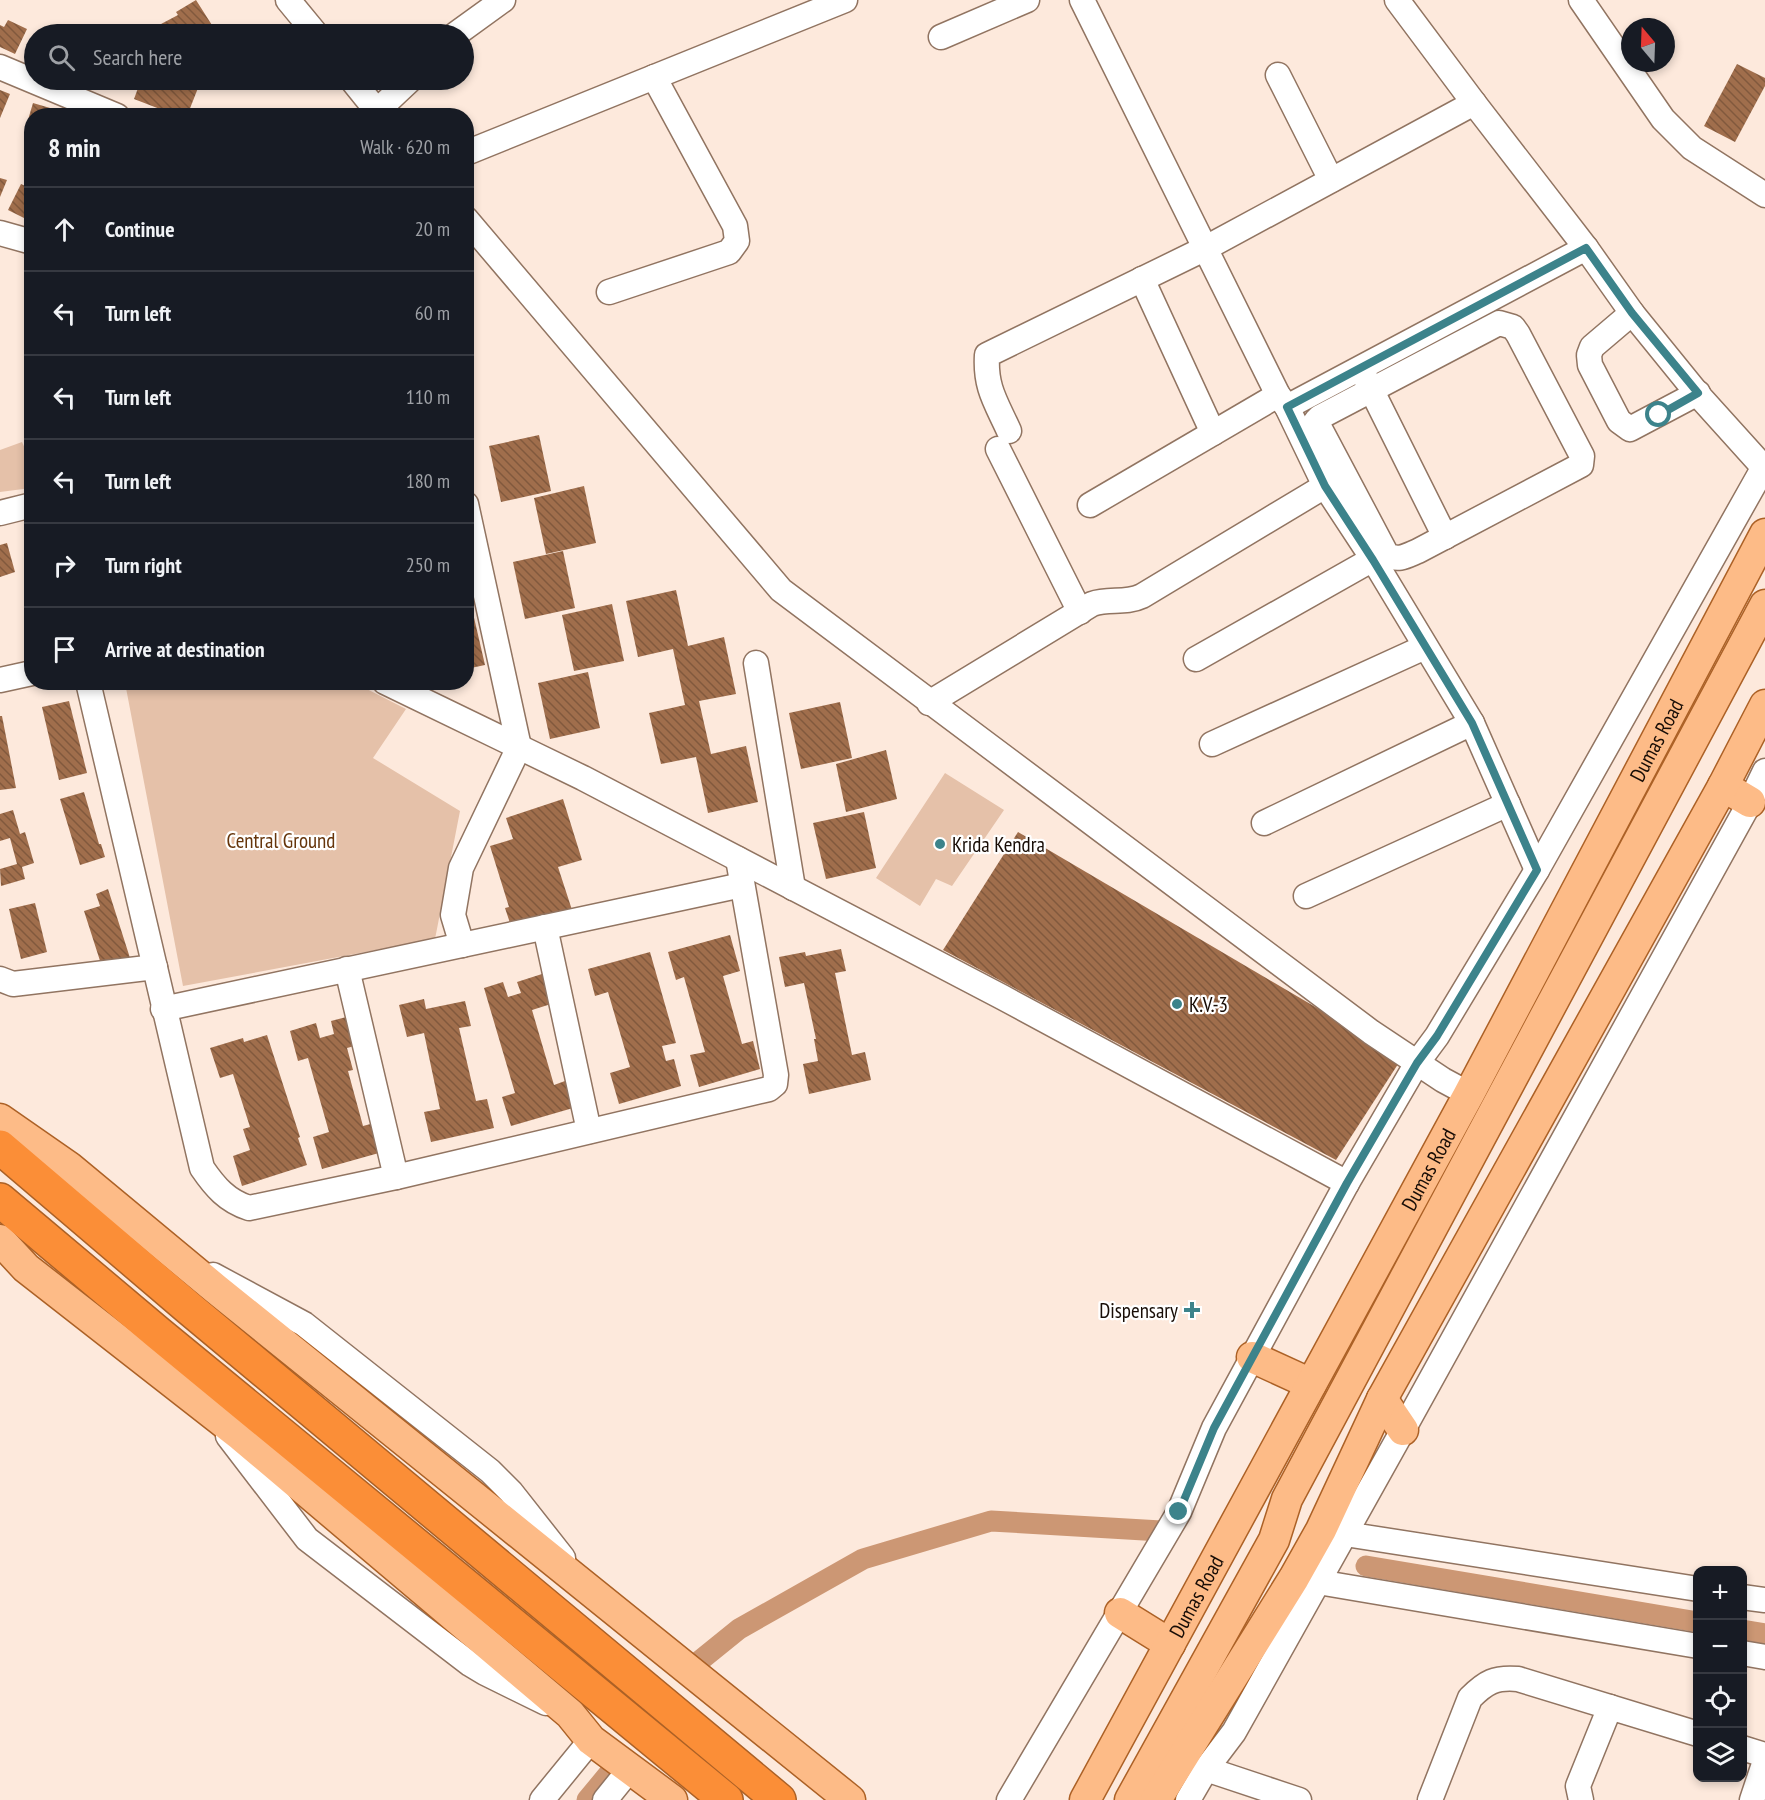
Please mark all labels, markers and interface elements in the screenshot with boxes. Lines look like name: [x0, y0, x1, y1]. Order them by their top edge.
north arrow: [1621, 18, 1675, 72]
search box: [24, 24, 474, 90]
icon: search: [45, 41, 78, 74]
text: Search here: [93, 43, 182, 71]
text: 8 min: [48, 131, 101, 164]
text: Walk · 620 m: [360, 134, 450, 160]
icon: ahead: [48, 213, 81, 246]
text: Continue: [105, 215, 175, 243]
text: 20 m: [415, 216, 450, 242]
icon: left: [48, 297, 81, 330]
text: Turn left: [105, 299, 171, 327]
text: 60 m: [415, 300, 450, 326]
icon: left: [48, 381, 81, 414]
text: Turn left: [105, 383, 171, 411]
text: 110 m: [406, 384, 450, 410]
route start: [1645, 401, 1671, 427]
icon: left: [48, 465, 81, 498]
text: Turn left: [105, 467, 171, 495]
text: 180 m: [406, 468, 450, 494]
icon: right: [48, 549, 81, 582]
text: Turn right: [105, 551, 182, 579]
text: 250 m: [406, 552, 450, 578]
icon: arrive: [48, 633, 81, 666]
text: Arrive at destination: [105, 635, 265, 663]
street label: Dumas Road: [1623, 694, 1689, 786]
park label: Central Ground: [227, 827, 335, 854]
place label: Krida Kendra: [952, 831, 1045, 858]
marker: Krida Kendra: [933, 837, 947, 851]
place label: K.V.-3: [1189, 991, 1228, 1018]
marker: K.V.-3: [1170, 997, 1184, 1011]
street label: Dumas Road: [1395, 1123, 1461, 1215]
place label: Dispensary: [1099, 1297, 1178, 1324]
marker: Dispensary: [1183, 1301, 1201, 1319]
route end: [1165, 1498, 1191, 1524]
street label: Dumas Road: [1163, 1550, 1229, 1642]
map controls: [1693, 1566, 1747, 1782]
button: +: [1693, 1566, 1747, 1620]
button: −: [1693, 1620, 1747, 1674]
button: locate: [1693, 1674, 1747, 1728]
button: layers: [1693, 1728, 1747, 1782]

